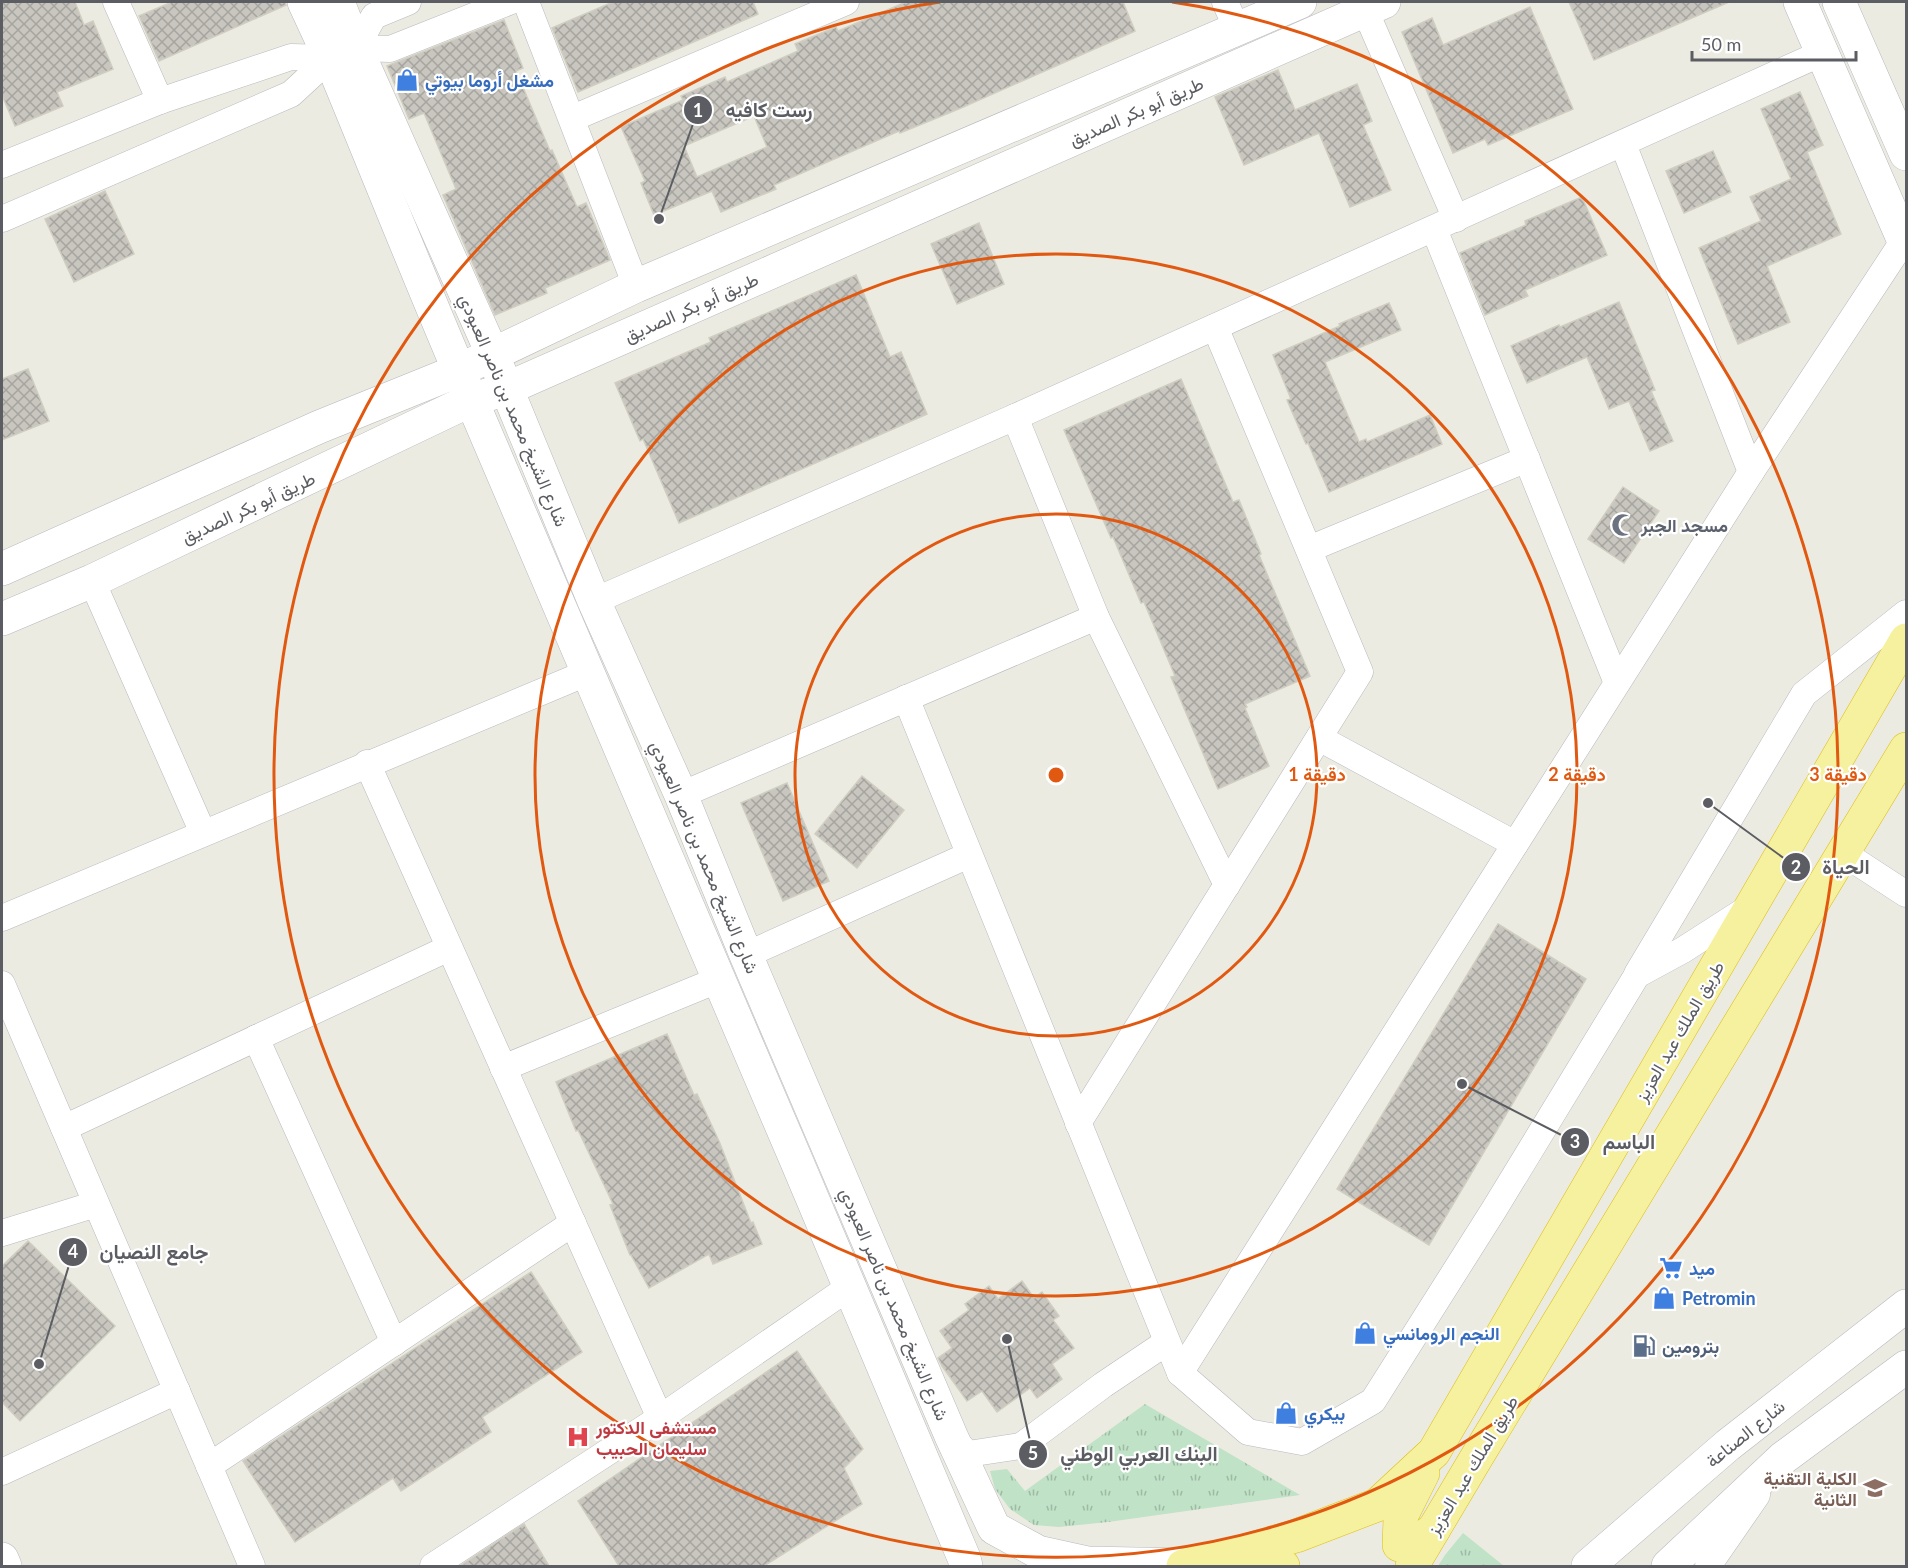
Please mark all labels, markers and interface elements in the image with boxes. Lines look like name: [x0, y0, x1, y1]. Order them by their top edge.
scale bar: [1692, 24, 1856, 62]
text: 50 m: [1701, 33, 1741, 55]
shop icon: مشغل أروما بيوتي: [394, 67, 420, 93]
place label: مشغل أروما بيوتي: [425, 69, 554, 96]
street label: طريق أبو بكر الصديق: [1065, 71, 1207, 151]
callout: رست كافيه: [683, 91, 824, 129]
text: رست كافيه: [725, 97, 813, 123]
text: 1: [693, 99, 703, 121]
street label: طريق أبو بكر الصديق: [620, 267, 762, 347]
street label: شارع الشيخ محمد بن ناصر العبودي: [450, 290, 573, 532]
street label: طريق أبو بكر الصديق: [178, 466, 319, 548]
mosque icon: مسجد الجبر: [1610, 512, 1636, 538]
place label: مسجد الجبر: [1640, 514, 1728, 537]
street label: شارع الشيخ محمد بن ناصر العبودي: [641, 737, 764, 979]
text: 1 دقيقة: [1288, 763, 1346, 786]
text: 2 دقيقة: [1548, 763, 1606, 786]
text: 3 دقيقة: [1809, 763, 1867, 786]
centre of rings: [1046, 765, 1066, 785]
callout: الحياة: [1781, 848, 1882, 886]
text: الحياة: [1822, 854, 1870, 879]
text: 2: [1791, 856, 1801, 878]
street label: طريق الملك عبد العزيز: [1629, 957, 1729, 1107]
callout: الباسم: [1560, 1123, 1667, 1161]
text: الباسم: [1603, 1129, 1655, 1155]
text: 3: [1570, 1130, 1580, 1152]
street label: شارع الشيخ محمد بن ناصر العبودي: [831, 1184, 954, 1426]
callout: جامع النصيان: [58, 1233, 220, 1271]
text: جامع النصيان: [100, 1239, 208, 1266]
text: 4: [68, 1240, 78, 1262]
supermarket icon: ميد: [1658, 1255, 1684, 1281]
place label: ميد: [1689, 1257, 1715, 1280]
shop icon: Petromin: [1651, 1285, 1677, 1311]
place label: Petromin: [1682, 1287, 1756, 1309]
shop icon: النجم الرومانسي: [1352, 1320, 1378, 1346]
place label: النجم الرومانسي: [1383, 1322, 1500, 1349]
fuel station icon: بترومين: [1631, 1333, 1657, 1359]
place label: بترومين: [1662, 1335, 1719, 1358]
street label: طريق الملك عبد العزيز: [1421, 1391, 1523, 1540]
street label: شارع الصناعة: [1701, 1395, 1790, 1473]
shop icon: بيكري: [1273, 1400, 1299, 1426]
place label: بيكري: [1304, 1402, 1345, 1429]
place label: مستشفى الدكتور سليمان الحبيب: [595, 1416, 717, 1460]
hospital icon: مستشفى الدكتور سليمان الحبيب: [565, 1424, 591, 1450]
callout: البنك العربي الوطني: [1018, 1435, 1230, 1473]
text: البنك العربي الوطني: [1060, 1441, 1218, 1471]
text: 5: [1028, 1442, 1038, 1464]
place label: الكلية التقنية الثانية: [1763, 1467, 1857, 1511]
school or university icon: الكلية التقنية الثانية: [1862, 1475, 1888, 1501]

